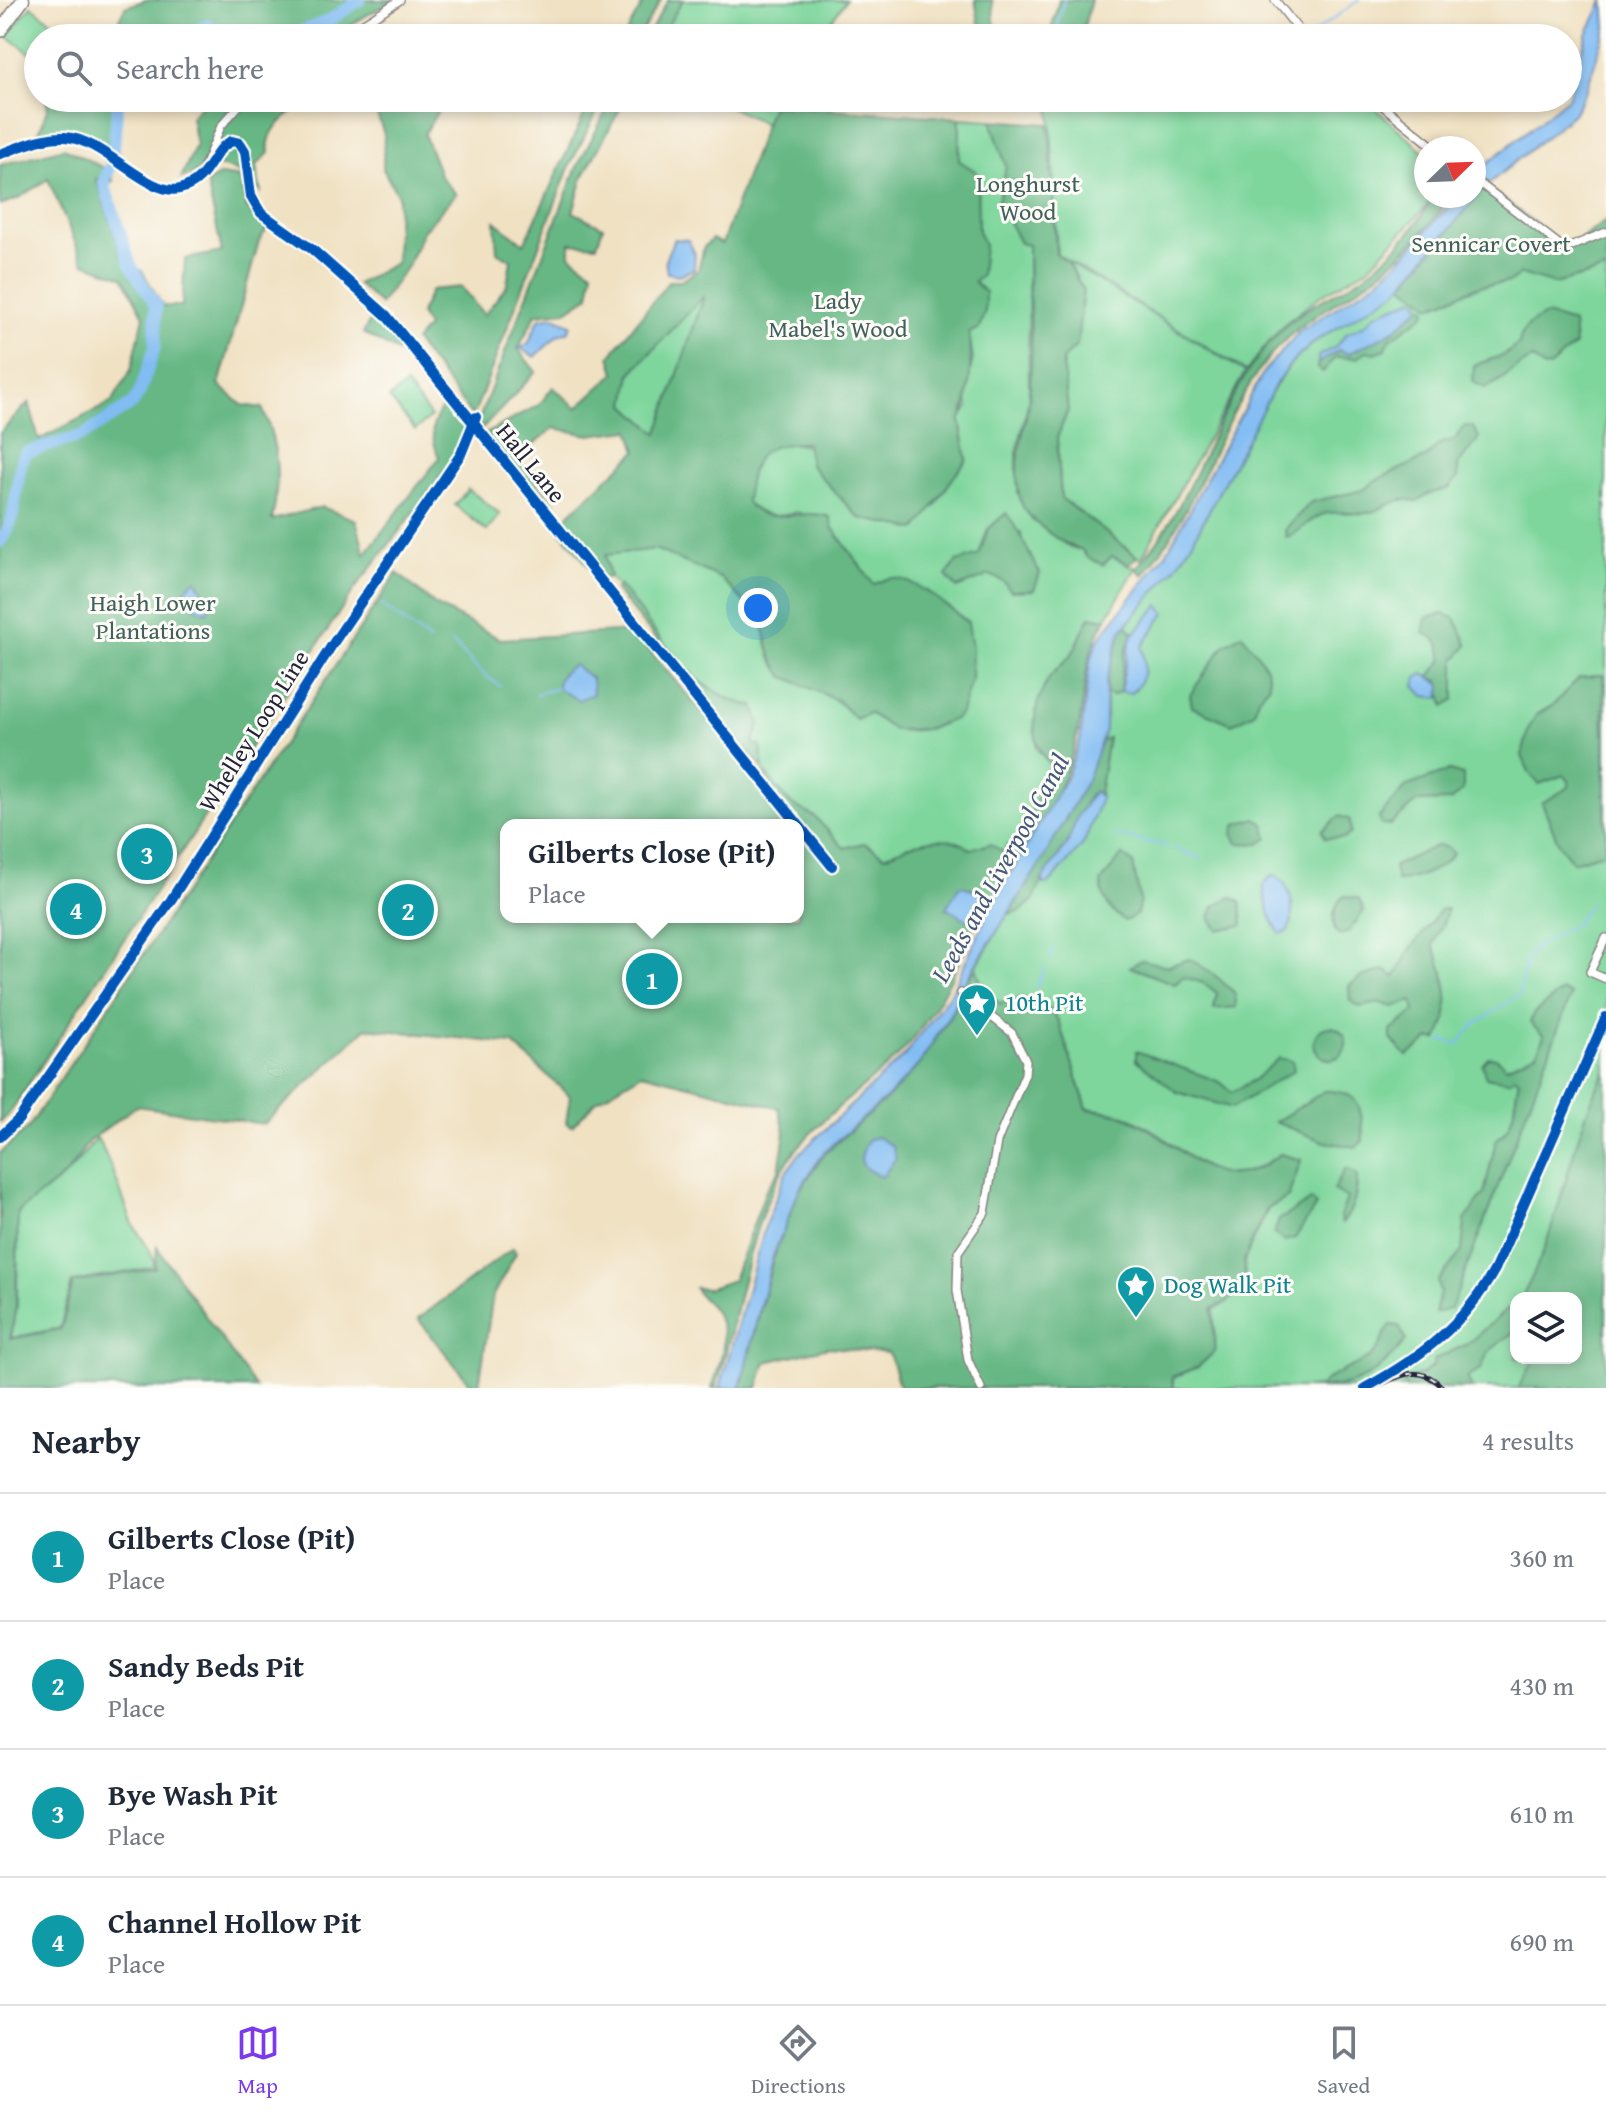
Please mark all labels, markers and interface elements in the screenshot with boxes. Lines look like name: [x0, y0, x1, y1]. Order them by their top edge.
search box: [24, 24, 1582, 112]
icon: search: [52, 46, 96, 90]
text: Search here: [116, 46, 264, 90]
north arrow: [1414, 136, 1486, 208]
park label: Longhurst Wood: [976, 166, 1080, 229]
park label: Sennicar Covert: [1411, 226, 1571, 261]
park label: Lady Mabel's Wood: [768, 283, 908, 346]
street label: Hall Lane: [488, 415, 575, 510]
park label: Haigh Lower Plantations: [90, 585, 216, 648]
your location: [738, 588, 778, 628]
street label: Whelley Loop Line: [190, 643, 317, 818]
water label: Leeds and Liverpool Canal: [920, 746, 1079, 990]
popup: [500, 819, 804, 923]
pin: 3: [121, 824, 173, 884]
text: Gilberts Close (Pit): [528, 830, 776, 874]
text: Place: [528, 874, 586, 913]
pin: 4: [50, 879, 102, 939]
pin: 2: [382, 880, 434, 940]
pin: 1: [626, 949, 678, 1009]
place icon: 10th Pit: [956, 982, 998, 1037]
place label: 10th Pit: [1005, 985, 1084, 1020]
place icon: Dog Walk Pit: [1115, 1264, 1157, 1319]
place label: Dog Walk Pit: [1164, 1267, 1292, 1302]
map controls: [1510, 1292, 1582, 1364]
button: layers: [1510, 1292, 1582, 1364]
text: Nearby: [32, 1416, 141, 1465]
text: 4 results: [1482, 1421, 1574, 1460]
text: Gilberts Close (Pit): [108, 1516, 355, 1560]
text: 1: [51, 1538, 65, 1577]
text: 360 m: [1509, 1538, 1574, 1577]
text: Place: [108, 1560, 165, 1599]
text: Sandy Beds Pit: [108, 1644, 304, 1688]
text: 2: [51, 1666, 65, 1705]
text: 430 m: [1509, 1666, 1574, 1705]
text: Place: [108, 1688, 165, 1727]
text: Bye Wash Pit: [108, 1772, 278, 1816]
text: 3: [51, 1794, 65, 1833]
text: 610 m: [1509, 1794, 1574, 1833]
text: Place: [108, 1816, 165, 1855]
text: Channel Hollow Pit: [108, 1900, 361, 1944]
text: 4: [51, 1922, 65, 1961]
text: 690 m: [1509, 1922, 1574, 1961]
text: Place: [108, 1944, 165, 1983]
tab: Map: [236, 2021, 280, 2101]
tab: Directions: [751, 2021, 846, 2101]
tab: Saved: [1317, 2021, 1370, 2101]

